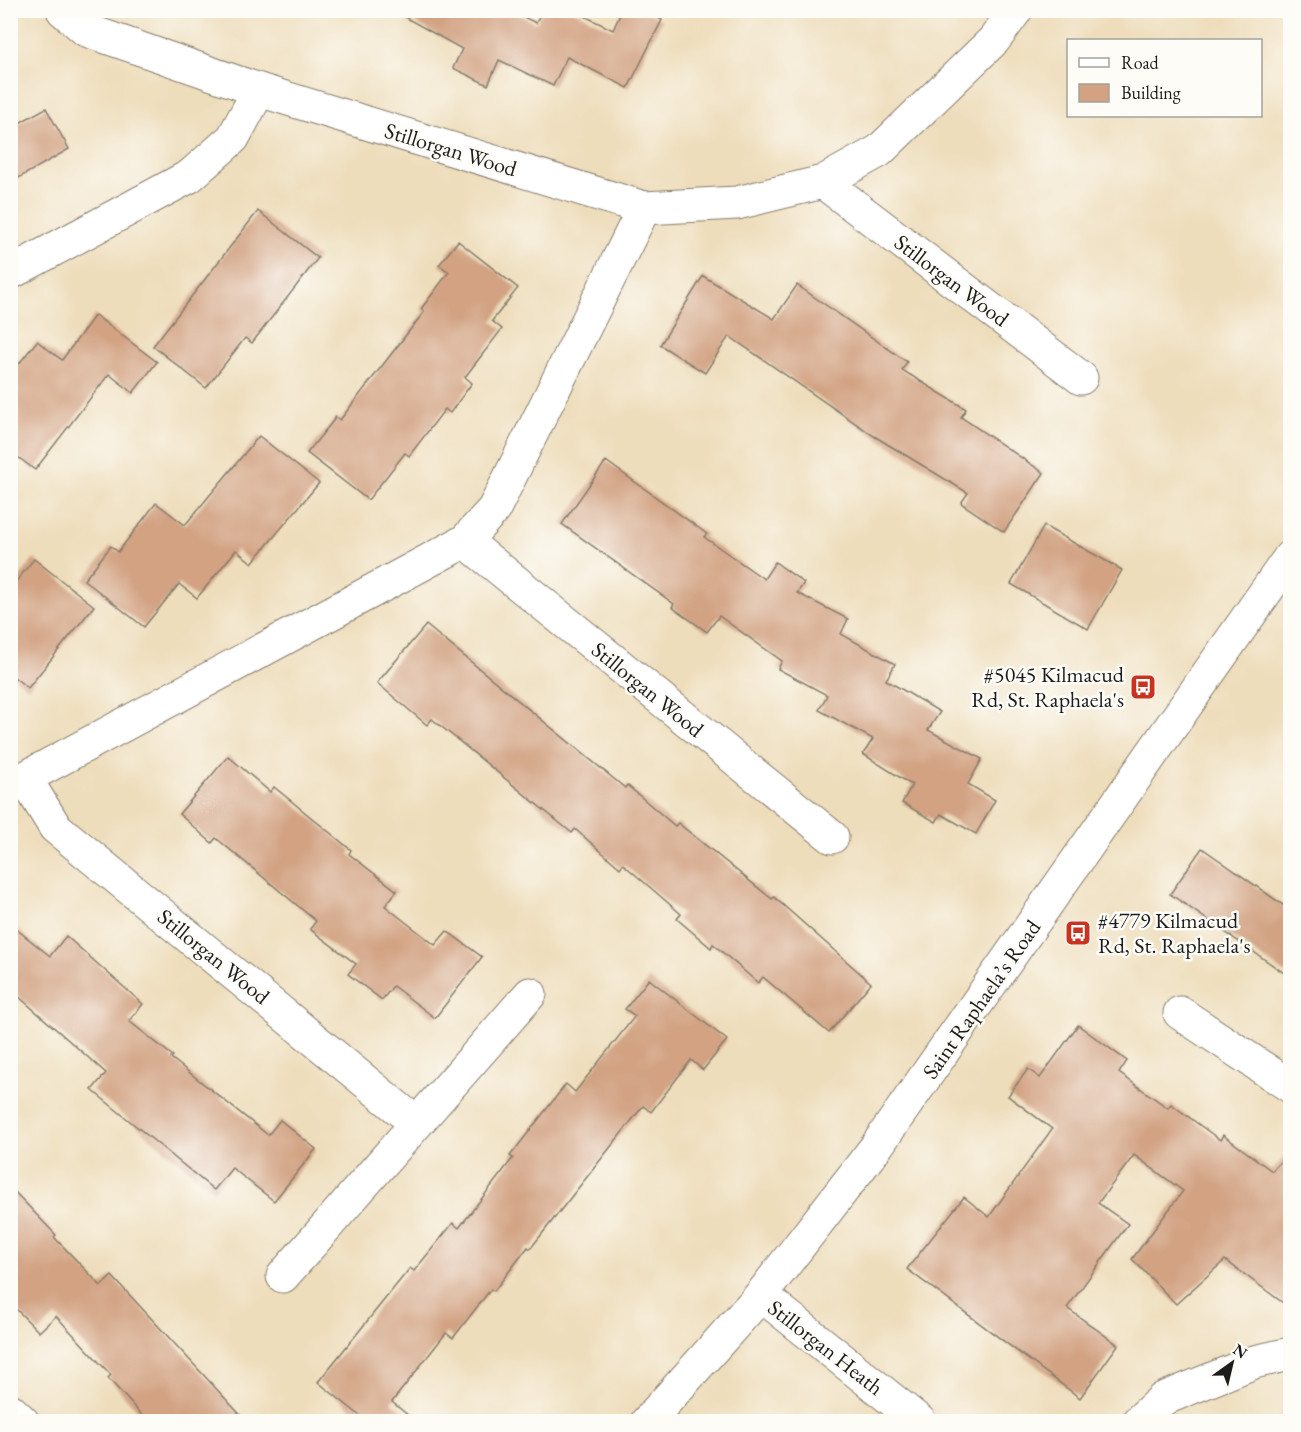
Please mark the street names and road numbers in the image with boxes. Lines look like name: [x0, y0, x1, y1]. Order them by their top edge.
street label: Stillorgan Wood: [381, 116, 521, 184]
street label: Stillorgan Wood: [888, 228, 1016, 334]
street label: Stillorgan Wood: [585, 635, 711, 744]
street label: Stillorgan Wood: [151, 902, 277, 1011]
street label: Saint Raphaela’s Road: [916, 913, 1048, 1085]
street label: Stillorgan Heath: [762, 1293, 889, 1402]

